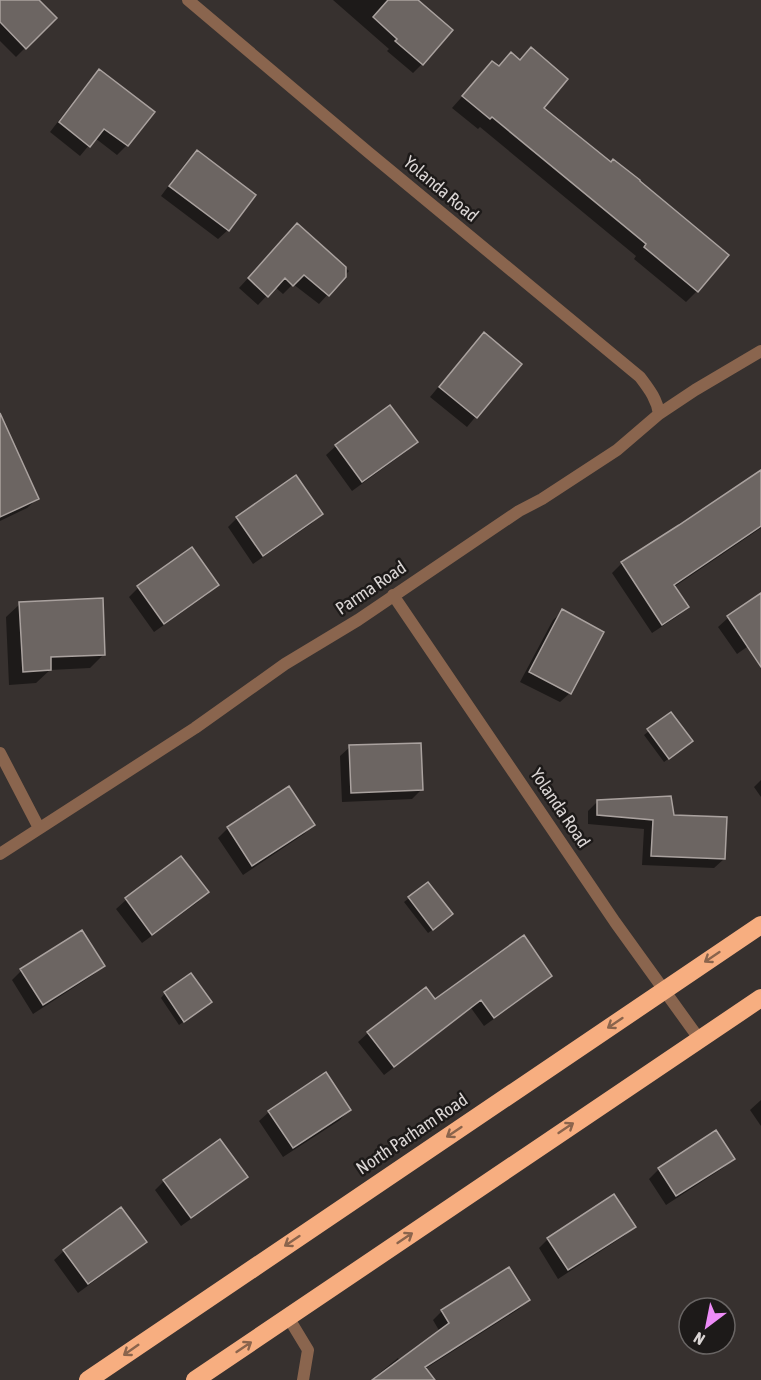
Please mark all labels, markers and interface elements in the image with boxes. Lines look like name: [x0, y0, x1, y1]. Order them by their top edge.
street label: Yolanda Road: [400, 151, 483, 226]
street label: Parma Road: [332, 556, 410, 619]
street label: Yolanda Road: [526, 764, 595, 851]
one-way arrow: [705, 951, 721, 963]
one-way arrow: [607, 1016, 624, 1029]
street label: North Parham Road: [352, 1089, 471, 1179]
one-way arrow: [558, 1122, 575, 1135]
one-way arrow: [446, 1126, 462, 1138]
one-way arrow: [396, 1232, 413, 1244]
one-way arrow: [285, 1235, 301, 1247]
north arrow: [677, 1296, 737, 1356]
text: N: [690, 1329, 708, 1349]
one-way arrow: [235, 1341, 251, 1353]
one-way arrow: [123, 1344, 139, 1356]

